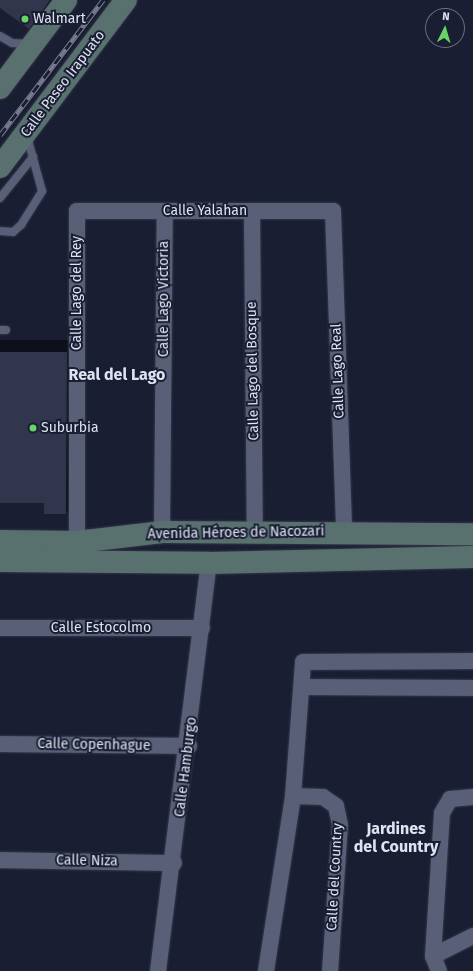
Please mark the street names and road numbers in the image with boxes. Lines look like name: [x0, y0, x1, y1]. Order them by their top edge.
street label: Calle Paseo Irapuato: [17, 27, 109, 141]
street label: Calle Yalahan: [163, 203, 247, 219]
street label: Calle Lago del Rey: [69, 236, 85, 350]
street label: Calle Lago Victoria: [156, 241, 172, 357]
street label: Calle Lago del Bosque: [243, 301, 263, 441]
street label: Calle Lago Real: [328, 323, 348, 419]
street label: Avenida Héroes de Nacozari: [147, 523, 325, 543]
street label: Calle Estocolmo: [51, 620, 151, 636]
street label: Calle Hamburgo: [172, 716, 200, 818]
street label: Calle Copenhague: [37, 736, 151, 754]
street label: Calle del Country: [324, 823, 346, 931]
street label: Calle Niza: [56, 852, 118, 870]

